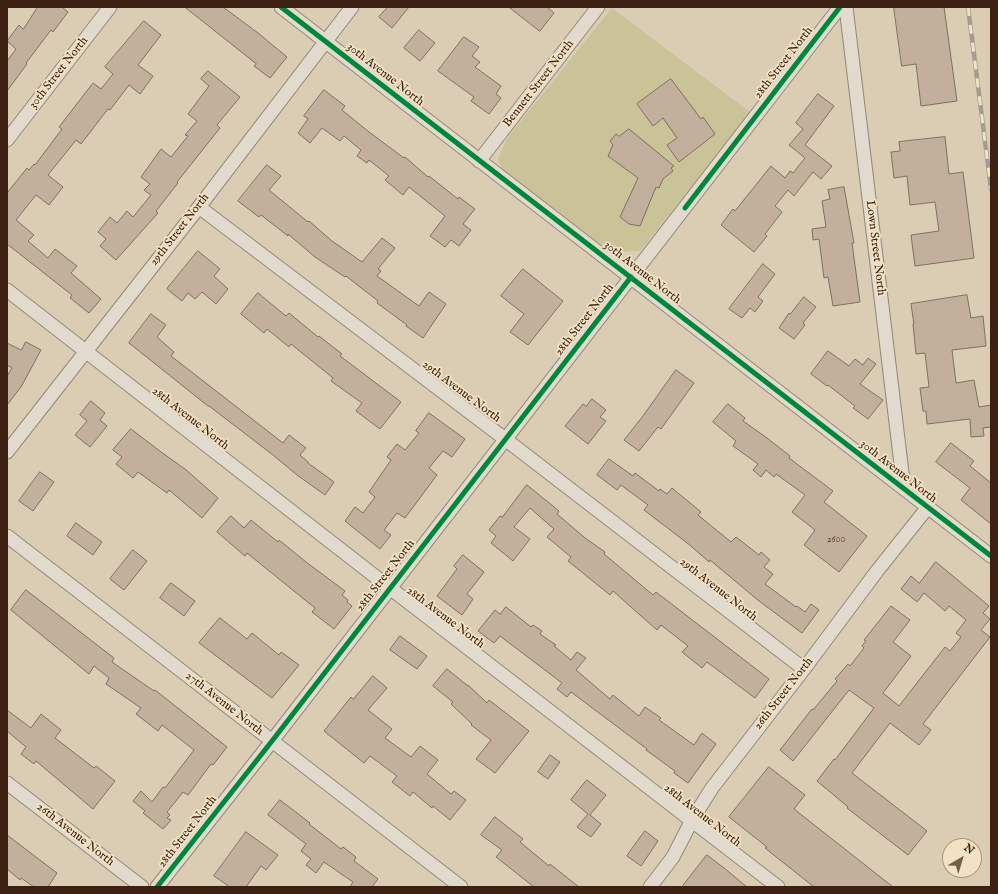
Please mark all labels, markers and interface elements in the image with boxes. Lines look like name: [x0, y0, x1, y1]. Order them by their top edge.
street label: 28th Street North: [751, 24, 817, 102]
street label: 30th Street North: [26, 34, 92, 112]
street label: Bennett Street North: [501, 38, 577, 130]
street label: 30th Avenue North: [343, 40, 427, 110]
street label: 29th Street North: [147, 191, 213, 269]
street label: Lown Street North: [862, 200, 888, 296]
street label: 30th Avenue North: [600, 238, 684, 308]
street label: 28th Street North: [552, 281, 618, 359]
street label: 29th Avenue North: [419, 358, 503, 426]
street label: 28th Avenue North: [148, 384, 232, 454]
street label: 30th Avenue North: [856, 437, 940, 507]
house number: 2600: [827, 534, 845, 546]
street label: 28th Street North: [353, 537, 419, 615]
street label: 29th Avenue North: [676, 555, 760, 625]
street label: 28th Avenue North: [403, 584, 487, 652]
street label: 26th Street North: [751, 655, 817, 733]
street label: 27th Avenue North: [182, 669, 266, 739]
street label: 28th Avenue North: [660, 781, 744, 851]
street label: 28th Street North: [155, 793, 221, 871]
street label: 26th Avenue North: [33, 800, 117, 870]
north arrow: [942, 838, 982, 878]
text: N: [961, 841, 977, 858]

